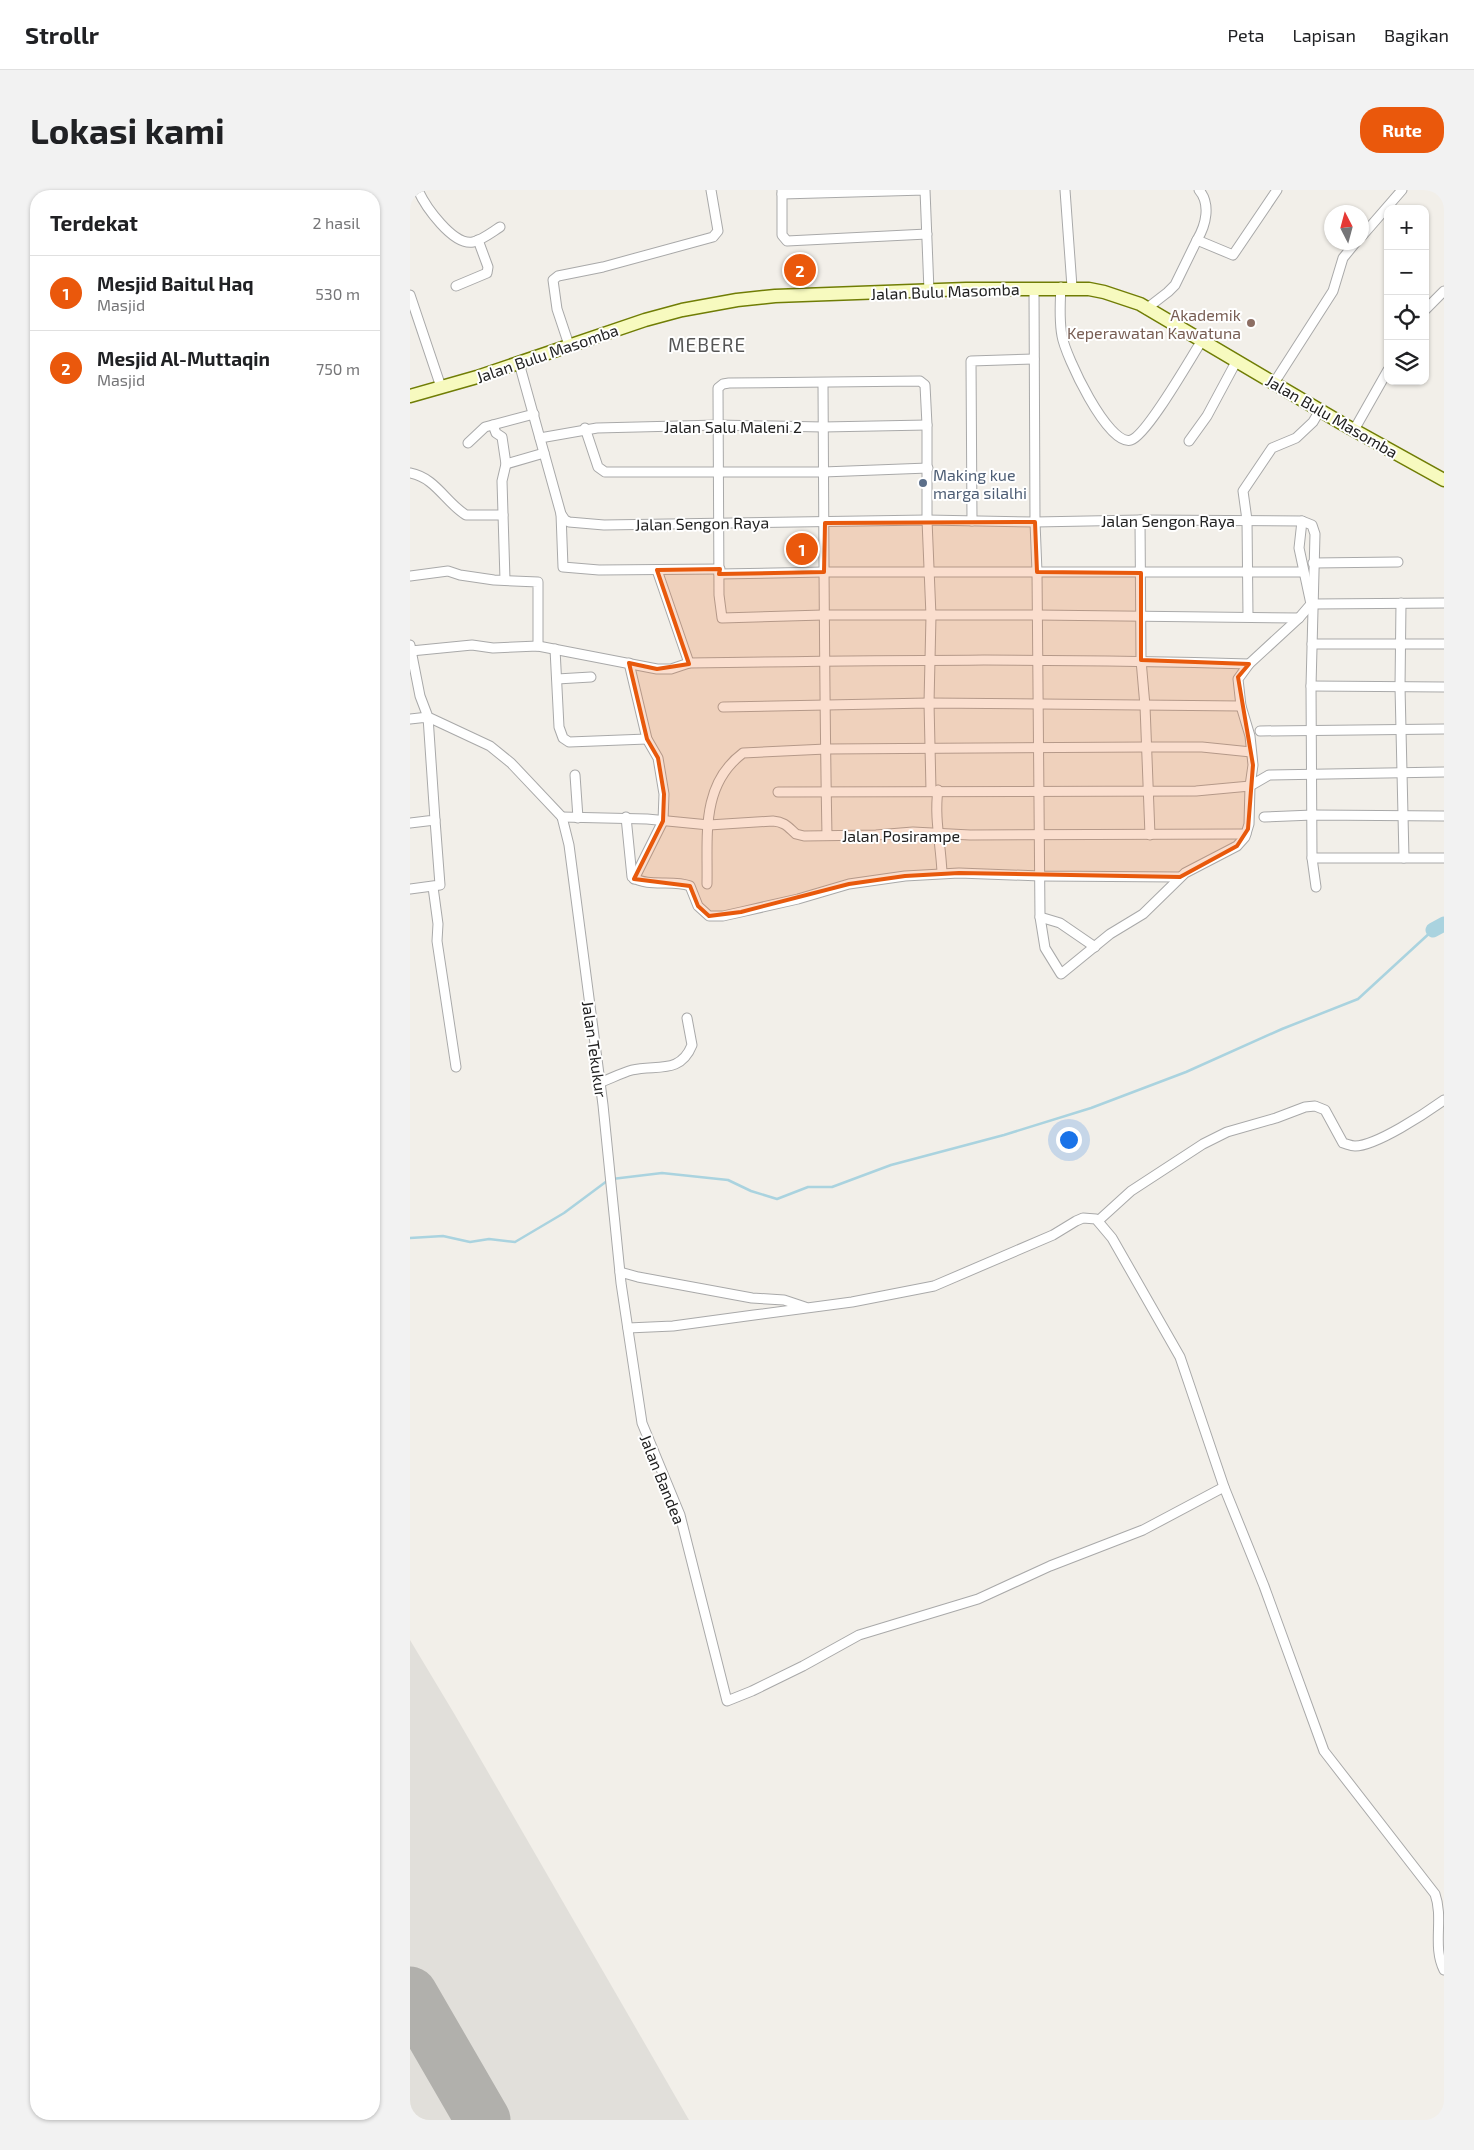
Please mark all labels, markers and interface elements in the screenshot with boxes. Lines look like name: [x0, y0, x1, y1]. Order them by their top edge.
text: Strollr: [25, 20, 99, 49]
text: Peta: [1227, 24, 1264, 46]
text: Lapisan: [1292, 24, 1356, 46]
text: Bagikan: [1384, 24, 1449, 46]
button: Rute: [1360, 107, 1444, 153]
text: Lokasi kami: [30, 109, 225, 151]
north arrow: [1324, 205, 1369, 250]
map controls: [1384, 205, 1429, 385]
button: +: [1384, 205, 1429, 250]
text: Terdekat: [50, 210, 138, 235]
text: 2 hasil: [313, 213, 360, 232]
button: −: [1384, 250, 1429, 295]
pin: 2: [784, 251, 816, 289]
text: Mesjid Baitul Haq: [97, 272, 254, 295]
street label: Jalan Bulu Masomba: [870, 279, 1020, 303]
text: 1: [63, 284, 69, 303]
text: 530 m: [315, 284, 360, 303]
text: Masjid: [97, 295, 145, 314]
button: locate: [1384, 295, 1429, 340]
place label: Akademik Keperawatan Kawatuna: [1067, 305, 1241, 342]
marker: Akademik Keperawatan Kawatuna: [1245, 317, 1257, 329]
street label: Jalan Bulu Masomba: [473, 320, 621, 386]
district label: MEBERE: [668, 333, 746, 356]
button: layers: [1384, 340, 1429, 385]
text: Mesjid Al-Muttaqin: [97, 347, 270, 370]
text: 2: [61, 359, 71, 378]
text: 750 m: [316, 359, 360, 378]
text: Masjid: [97, 370, 145, 389]
street label: Jalan Bulu Masomba: [1263, 371, 1401, 461]
street label: Jalan Salu Maleni 2: [664, 417, 802, 436]
place label: Making kue marga silalhi: [933, 465, 1027, 502]
marker: Making kue marga silalhi: [917, 477, 929, 489]
street label: Jalan Sengon Raya: [1101, 511, 1235, 530]
street label: Jalan Sengon Raya: [635, 512, 769, 534]
pin: 1: [786, 530, 818, 568]
street label: Jalan Posirampe: [842, 826, 960, 845]
street label: Jalan Tekukur: [579, 1000, 611, 1099]
your location: [1056, 1127, 1082, 1153]
street label: Jalan Bandea: [636, 1431, 690, 1527]

